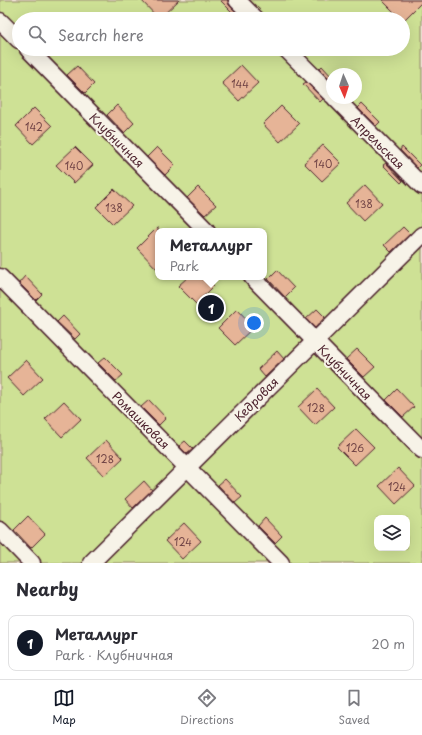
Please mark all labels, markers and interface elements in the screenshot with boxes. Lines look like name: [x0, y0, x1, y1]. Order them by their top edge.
search box: [12, 12, 410, 56]
icon: search: [26, 23, 48, 45]
text: Search here: [58, 23, 144, 46]
north arrow: [326, 68, 362, 104]
house number: 144: [231, 76, 249, 91]
street label: Клубничная: [85, 108, 149, 172]
street label: Апрельская: [347, 111, 409, 173]
house number: 142: [25, 119, 43, 134]
house number: 140: [314, 156, 332, 171]
house number: 140: [65, 158, 83, 173]
house number: 138: [355, 196, 373, 211]
house number: 138: [105, 200, 123, 215]
popup: [155, 228, 267, 280]
text: Металлург: [170, 233, 252, 256]
text: Park: [170, 256, 199, 275]
pin: 1: [198, 293, 224, 323]
your location: [244, 313, 264, 333]
street label: Клубничная: [314, 340, 376, 404]
street label: Кедровая: [230, 373, 282, 425]
street label: Ромашковая: [108, 387, 174, 453]
house number: 128: [307, 400, 325, 415]
house number: 126: [346, 440, 364, 455]
house number: 128: [96, 451, 114, 466]
house number: 124: [388, 479, 406, 494]
map controls: [374, 515, 410, 551]
button: layers: [374, 515, 410, 551]
house number: 124: [174, 534, 192, 549]
text: Nearby: [16, 576, 78, 602]
text: Металлург: [55, 622, 137, 645]
text: 1: [27, 634, 33, 653]
text: 20 m: [371, 634, 405, 653]
text: Park · Клубничная: [55, 645, 173, 664]
tab: Map: [52, 687, 76, 728]
tab: Directions: [180, 687, 234, 728]
tab: Saved: [338, 687, 370, 728]

